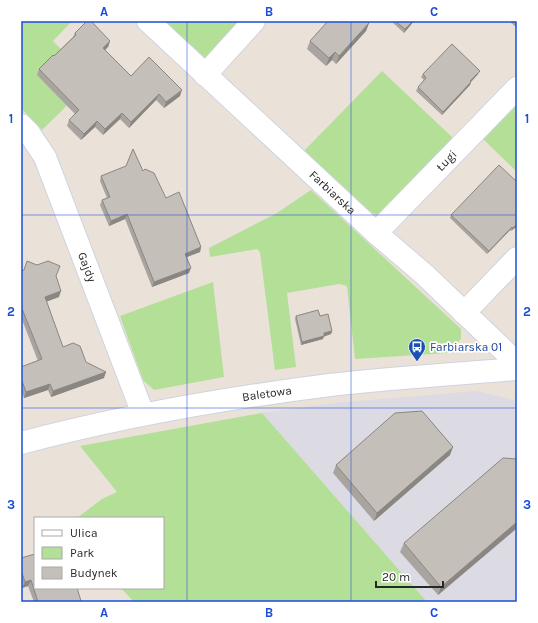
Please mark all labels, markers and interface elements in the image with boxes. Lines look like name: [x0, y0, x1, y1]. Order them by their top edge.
text: A: [100, 4, 108, 19]
text: B: [265, 4, 273, 19]
text: C: [430, 4, 438, 19]
text: 1: [9, 111, 13, 126]
text: 1: [525, 111, 529, 126]
street label: Ługi: [433, 147, 460, 174]
street label: Farbiarska: [306, 168, 359, 218]
street label: Gajdy: [75, 250, 99, 284]
text: 2: [7, 304, 15, 319]
text: 2: [523, 304, 531, 319]
bus stop icon: Farbiarska 01: [407, 337, 427, 362]
place label: Farbiarska 01: [430, 340, 502, 354]
street label: Baletowa: [241, 383, 293, 404]
text: 3: [7, 497, 15, 512]
text: 3: [523, 497, 531, 512]
legend: [34, 517, 164, 589]
text: Ulica: [70, 526, 98, 540]
text: Park: [70, 546, 95, 560]
scale bar: [376, 563, 443, 589]
text: Budynek: [70, 566, 118, 580]
text: 20 m: [382, 570, 410, 584]
text: A: [100, 605, 108, 620]
text: B: [265, 605, 273, 620]
text: C: [430, 605, 438, 620]

